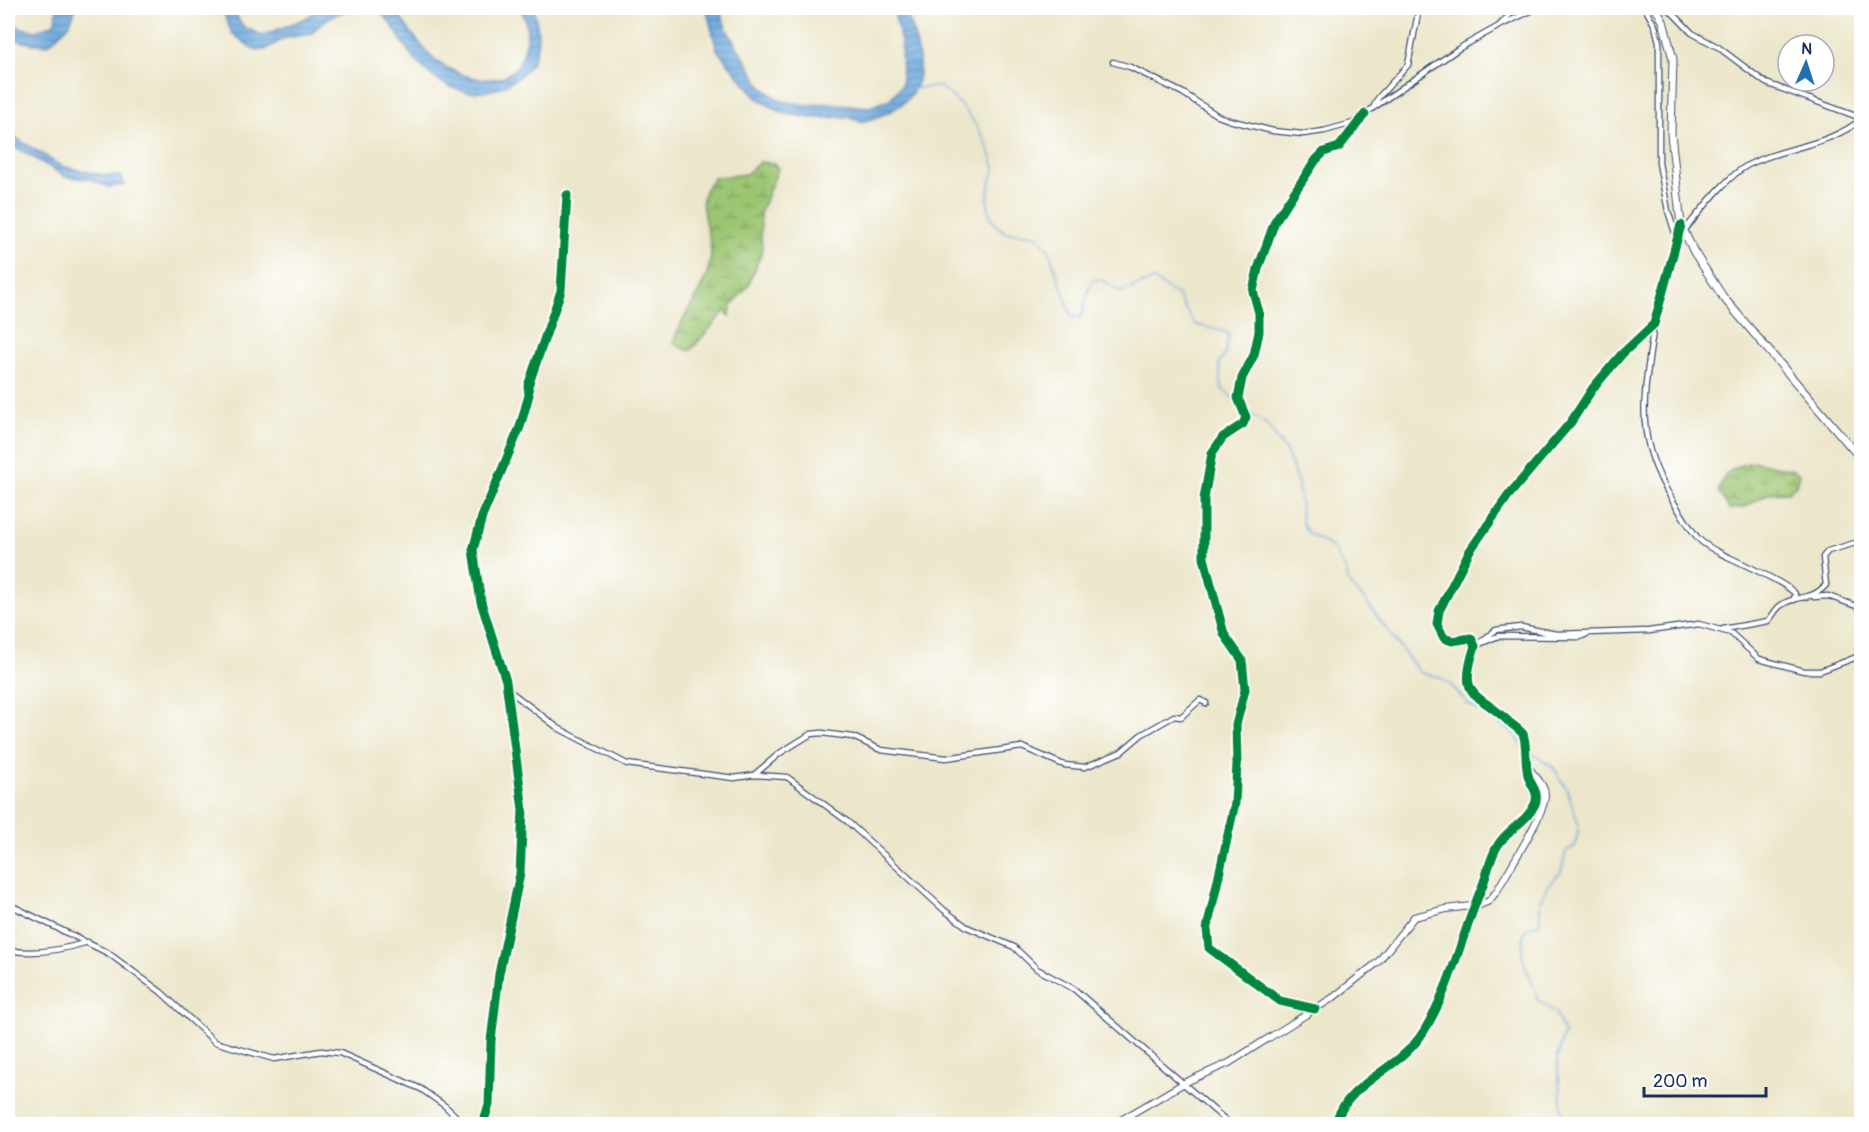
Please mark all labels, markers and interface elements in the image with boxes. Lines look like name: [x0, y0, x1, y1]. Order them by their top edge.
north arrow: [1776, 33, 1836, 93]
text: N: [1801, 39, 1813, 59]
scale bar: [1644, 1060, 1766, 1098]
text: 200 m: [1653, 1070, 1708, 1093]

